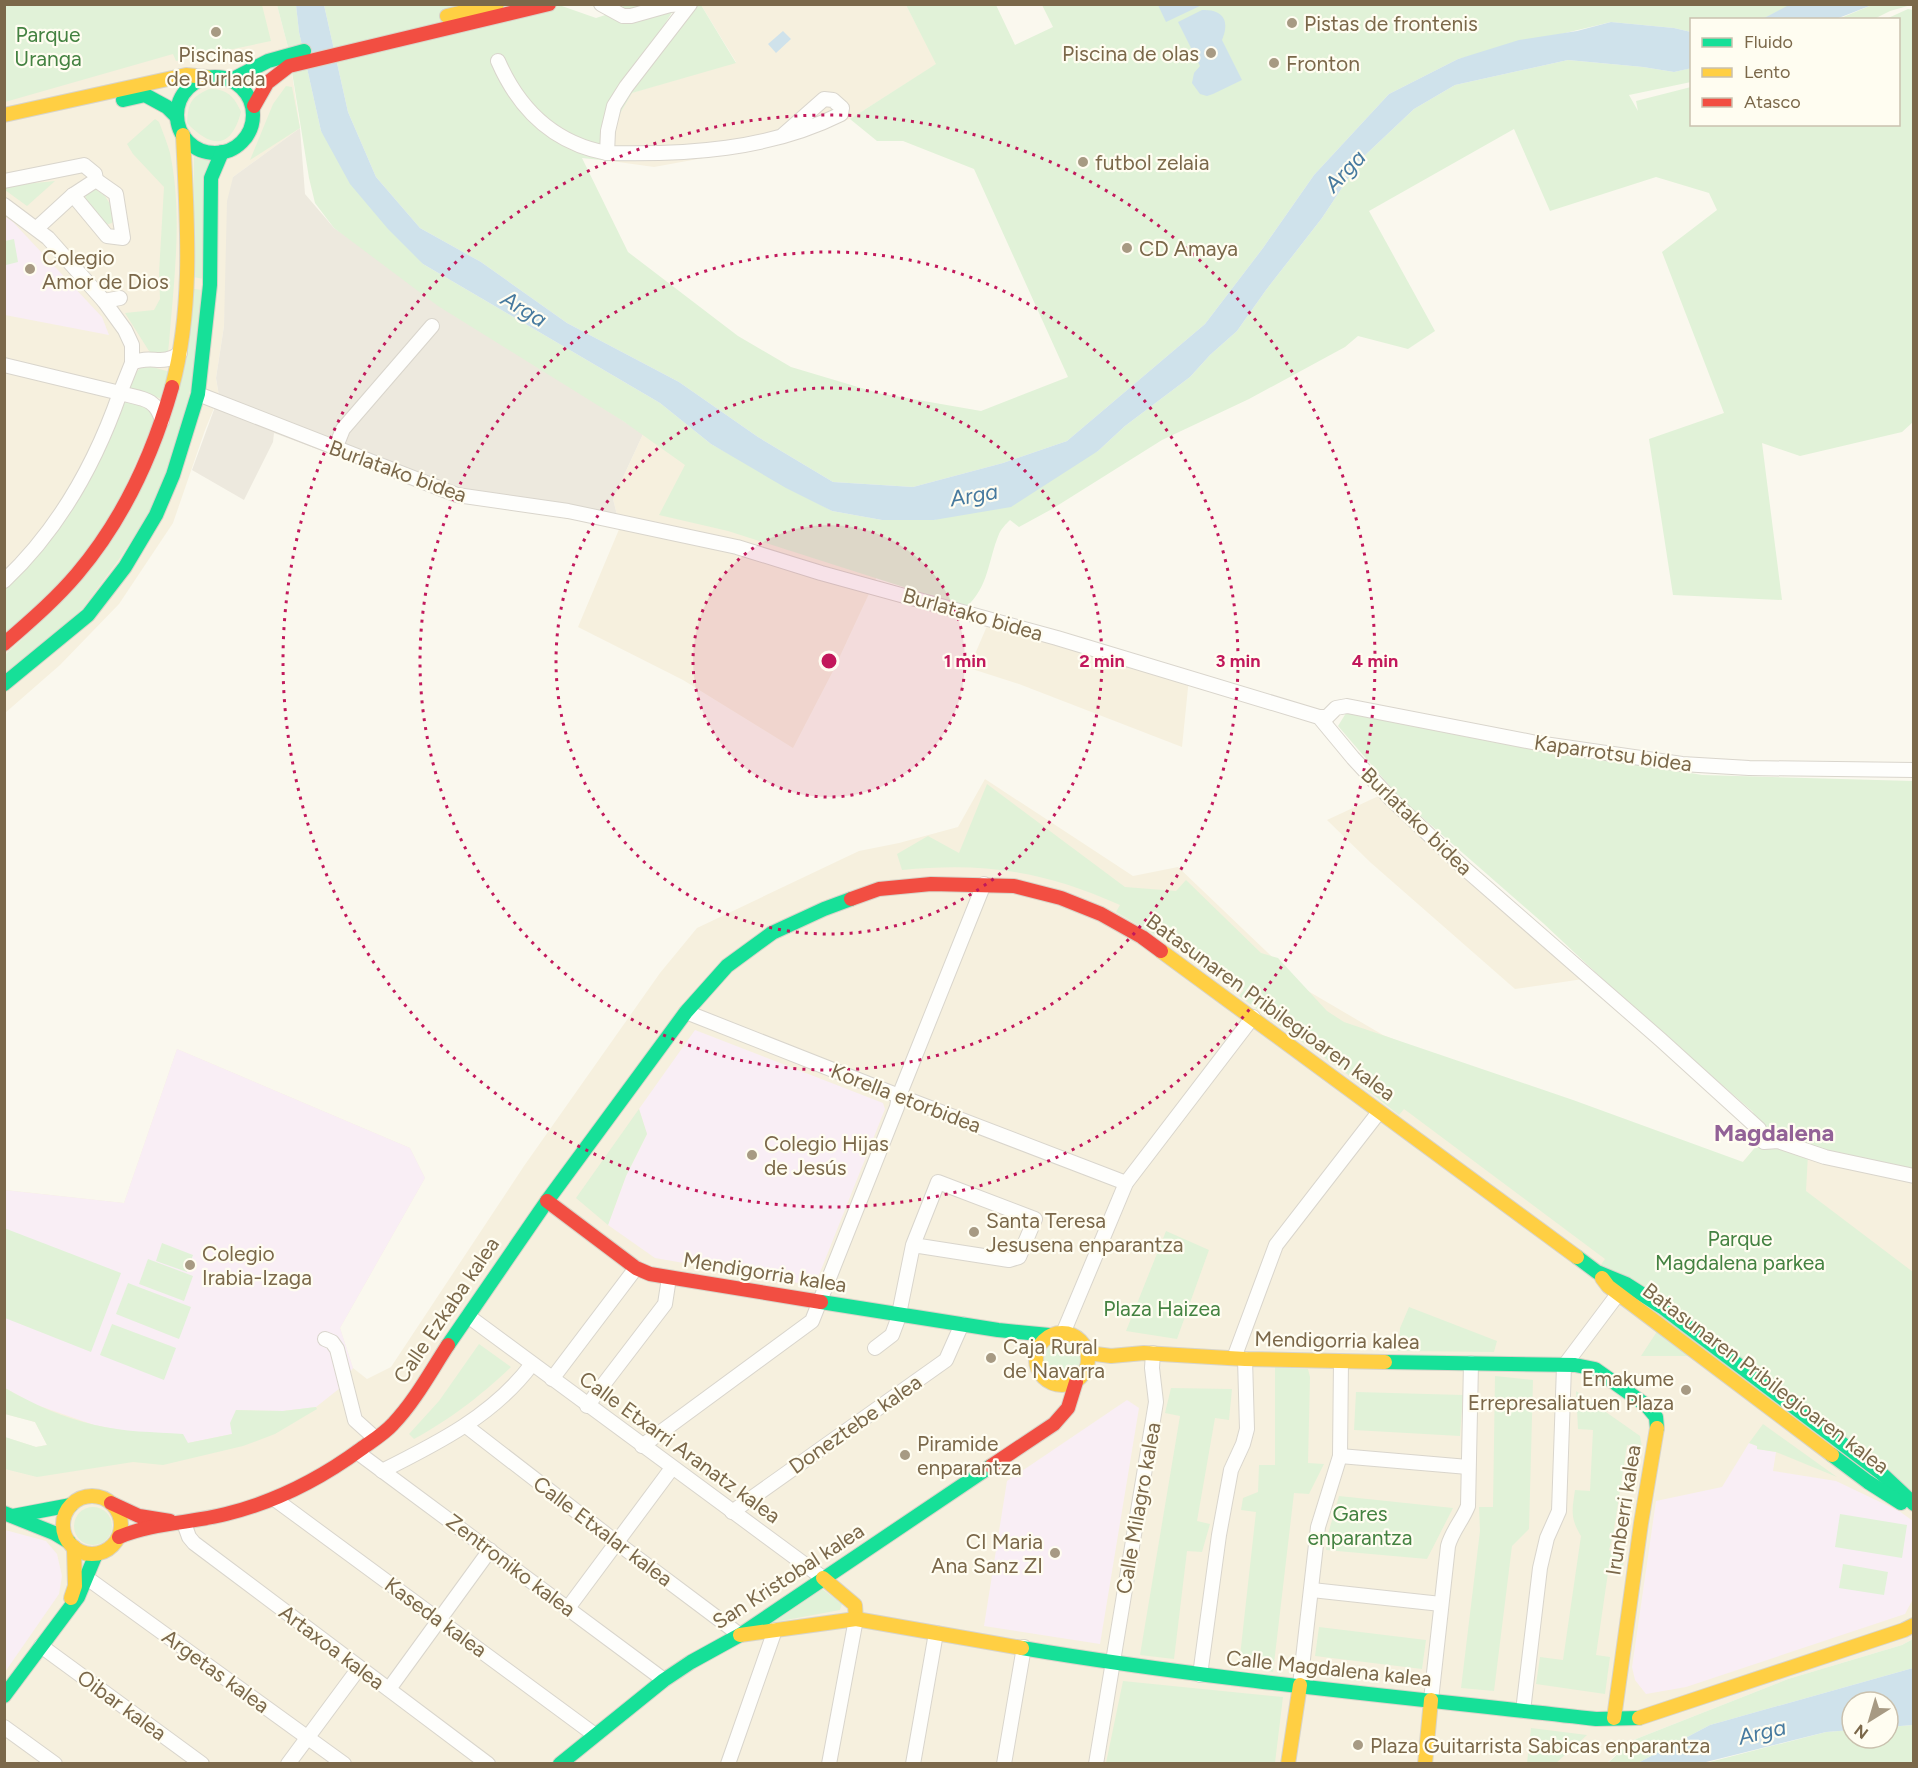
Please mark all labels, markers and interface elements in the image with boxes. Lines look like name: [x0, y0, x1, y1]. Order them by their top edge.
place label: Pistas de frontenis: [1304, 11, 1478, 36]
marker: Pistas de frontenis: [1285, 16, 1299, 30]
legend: [1690, 18, 1900, 126]
park label: Parque Uranga: [14, 22, 82, 71]
marker: Piscinas de Burlada: [209, 25, 223, 39]
text: Fluido: [1744, 31, 1793, 53]
place label: Piscina de olas: [1062, 41, 1199, 66]
place label: Piscinas de Burlada: [167, 42, 265, 91]
marker: Piscina de olas: [1204, 46, 1218, 60]
place label: Fronton: [1286, 51, 1360, 76]
marker: Fronton: [1267, 56, 1281, 70]
text: Lento: [1744, 61, 1790, 83]
text: Atasco: [1744, 91, 1801, 113]
water label: Arga: [1318, 144, 1371, 199]
place label: futbol zelaia: [1095, 150, 1209, 175]
marker: futbol zelaia: [1076, 155, 1090, 169]
place label: CD Amaya: [1139, 236, 1238, 261]
marker: CD Amaya: [1120, 241, 1134, 255]
place label: Colegio Amor de Dios: [42, 245, 169, 294]
marker: Colegio Amor de Dios: [23, 262, 37, 276]
water label: Arga: [495, 284, 552, 333]
street label: Burlatako bidea: [326, 435, 470, 507]
water label: Arga: [947, 477, 1000, 513]
street label: Burlatako bidea: [900, 582, 1046, 646]
text: 1 min: [944, 650, 986, 672]
text: 2 min: [1079, 650, 1125, 672]
text: 3 min: [1216, 650, 1260, 672]
text: 4 min: [1352, 650, 1398, 672]
centre of rings: [819, 651, 839, 671]
street label: Kaparrotsu bidea: [1532, 730, 1694, 776]
street label: Burlatako bidea: [1356, 762, 1478, 880]
street label: Batasunaren Pribilegioaren kalea: [1142, 908, 1400, 1106]
street label: Korella etorbidea: [827, 1058, 985, 1138]
district label: Magdalena: [1714, 1118, 1834, 1147]
place label: Colegio Hijas de Jesús: [764, 1131, 889, 1180]
marker: Colegio Hijas de Jesús: [745, 1148, 759, 1162]
place label: Santa Teresa Jesusena enparantza: [986, 1208, 1183, 1257]
marker: Santa Teresa Jesusena enparantza: [967, 1225, 981, 1239]
park label: Parque Magdalena parkea: [1655, 1226, 1825, 1275]
street label: Calle Ezkaba kalea: [388, 1232, 504, 1388]
place label: Colegio Irabia-Izaga: [202, 1241, 312, 1290]
street label: Mendigorria kalea: [682, 1247, 848, 1297]
marker: Colegio Irabia-Izaga: [183, 1258, 197, 1272]
street label: Batasunaren Pribilegioaren kalea: [1638, 1277, 1894, 1479]
park label: Plaza Haizea: [1103, 1296, 1221, 1321]
street label: Mendigorria kalea: [1254, 1326, 1420, 1354]
place label: Caja Rural de Navarra: [1003, 1334, 1105, 1383]
marker: Caja Rural de Navarra: [984, 1351, 998, 1365]
street label: Calle Etxarri Aranatz kalea: [575, 1366, 785, 1528]
place label: Emakume Errepresaliatuen Plaza: [1468, 1366, 1674, 1415]
street label: Doneztebe kalea: [784, 1369, 926, 1479]
marker: Emakume Errepresaliatuen Plaza: [1679, 1383, 1693, 1397]
street label: Calle Milagro kalea: [1111, 1420, 1165, 1596]
place label: Piramide enparantza: [917, 1431, 1022, 1480]
street label: Irunberri kalea: [1600, 1443, 1646, 1577]
marker: Piramide enparantza: [898, 1448, 912, 1462]
street label: Calle Etxalar kalea: [528, 1471, 678, 1591]
park label: Gares enparantza: [1308, 1501, 1412, 1550]
street label: Zentroniko kalea: [441, 1508, 581, 1622]
street label: San Kristobal kalea: [708, 1518, 868, 1634]
place label: CI Maria Ana Sanz ZI: [931, 1529, 1043, 1578]
marker: CI Maria Ana Sanz ZI: [1048, 1546, 1062, 1560]
street label: Kaseda kalea: [380, 1572, 492, 1662]
street label: Artaxoa kalea: [274, 1599, 390, 1695]
street label: Argetas kalea: [158, 1624, 274, 1718]
street label: Calle Magdalena kalea: [1225, 1645, 1433, 1691]
street label: Oibar kalea: [73, 1664, 171, 1746]
north arrow: [1840, 1690, 1900, 1750]
water label: Arga: [1734, 1713, 1789, 1751]
text: N: [1851, 1720, 1872, 1743]
place label: Plaza Guitarrista Sabicas enparantza: [1370, 1733, 1710, 1758]
marker: Plaza Guitarrista Sabicas enparantza: [1351, 1738, 1365, 1752]

